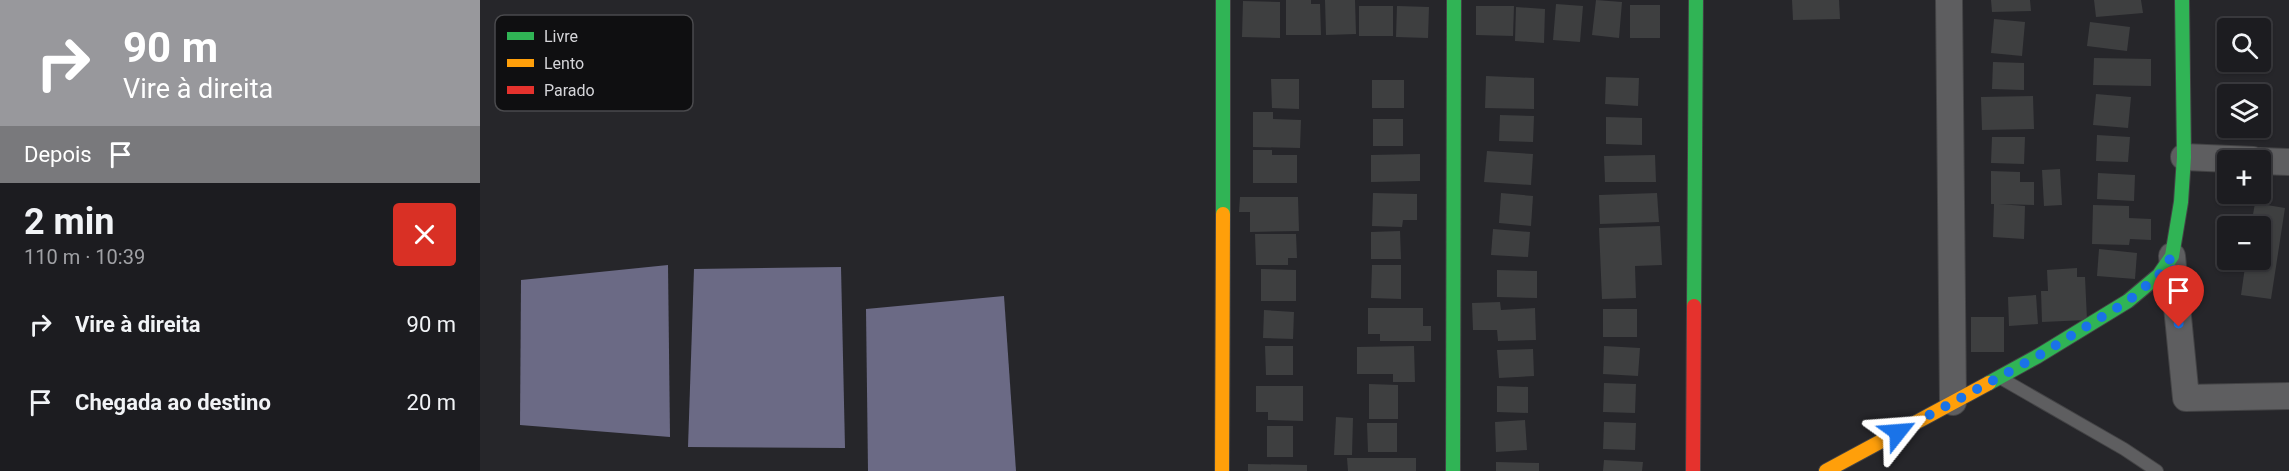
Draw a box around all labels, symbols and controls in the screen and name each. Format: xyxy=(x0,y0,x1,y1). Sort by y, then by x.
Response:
legend xyxy=(495,15,693,111)
map controls xyxy=(2217,18,2271,270)
button: search xyxy=(2217,18,2271,72)
text: 90 m xyxy=(123,23,218,72)
icon: right xyxy=(24,24,102,102)
text: Livre xyxy=(544,27,578,46)
text: Lento xyxy=(544,54,584,73)
text: Vire à direita xyxy=(123,73,273,105)
text: Parado xyxy=(544,81,595,100)
button: layers xyxy=(2217,84,2271,138)
icon: arrive xyxy=(104,138,137,171)
text: Depois xyxy=(24,142,92,167)
button: + xyxy=(2217,150,2271,204)
text: 2 min xyxy=(24,201,115,243)
button: close xyxy=(393,203,456,266)
button: − xyxy=(2217,216,2271,270)
text: 110 m · 10:39 xyxy=(24,245,145,269)
pin xyxy=(2153,265,2204,327)
icon: arrive xyxy=(2162,274,2195,307)
icon: right xyxy=(24,308,57,341)
text: Vire à direita xyxy=(75,312,201,337)
text: 90 m xyxy=(407,312,456,337)
icon: arrive xyxy=(24,386,57,419)
text: Chegada ao destino xyxy=(75,390,271,415)
text: 20 m xyxy=(407,390,456,415)
position arrow xyxy=(1866,400,1930,464)

